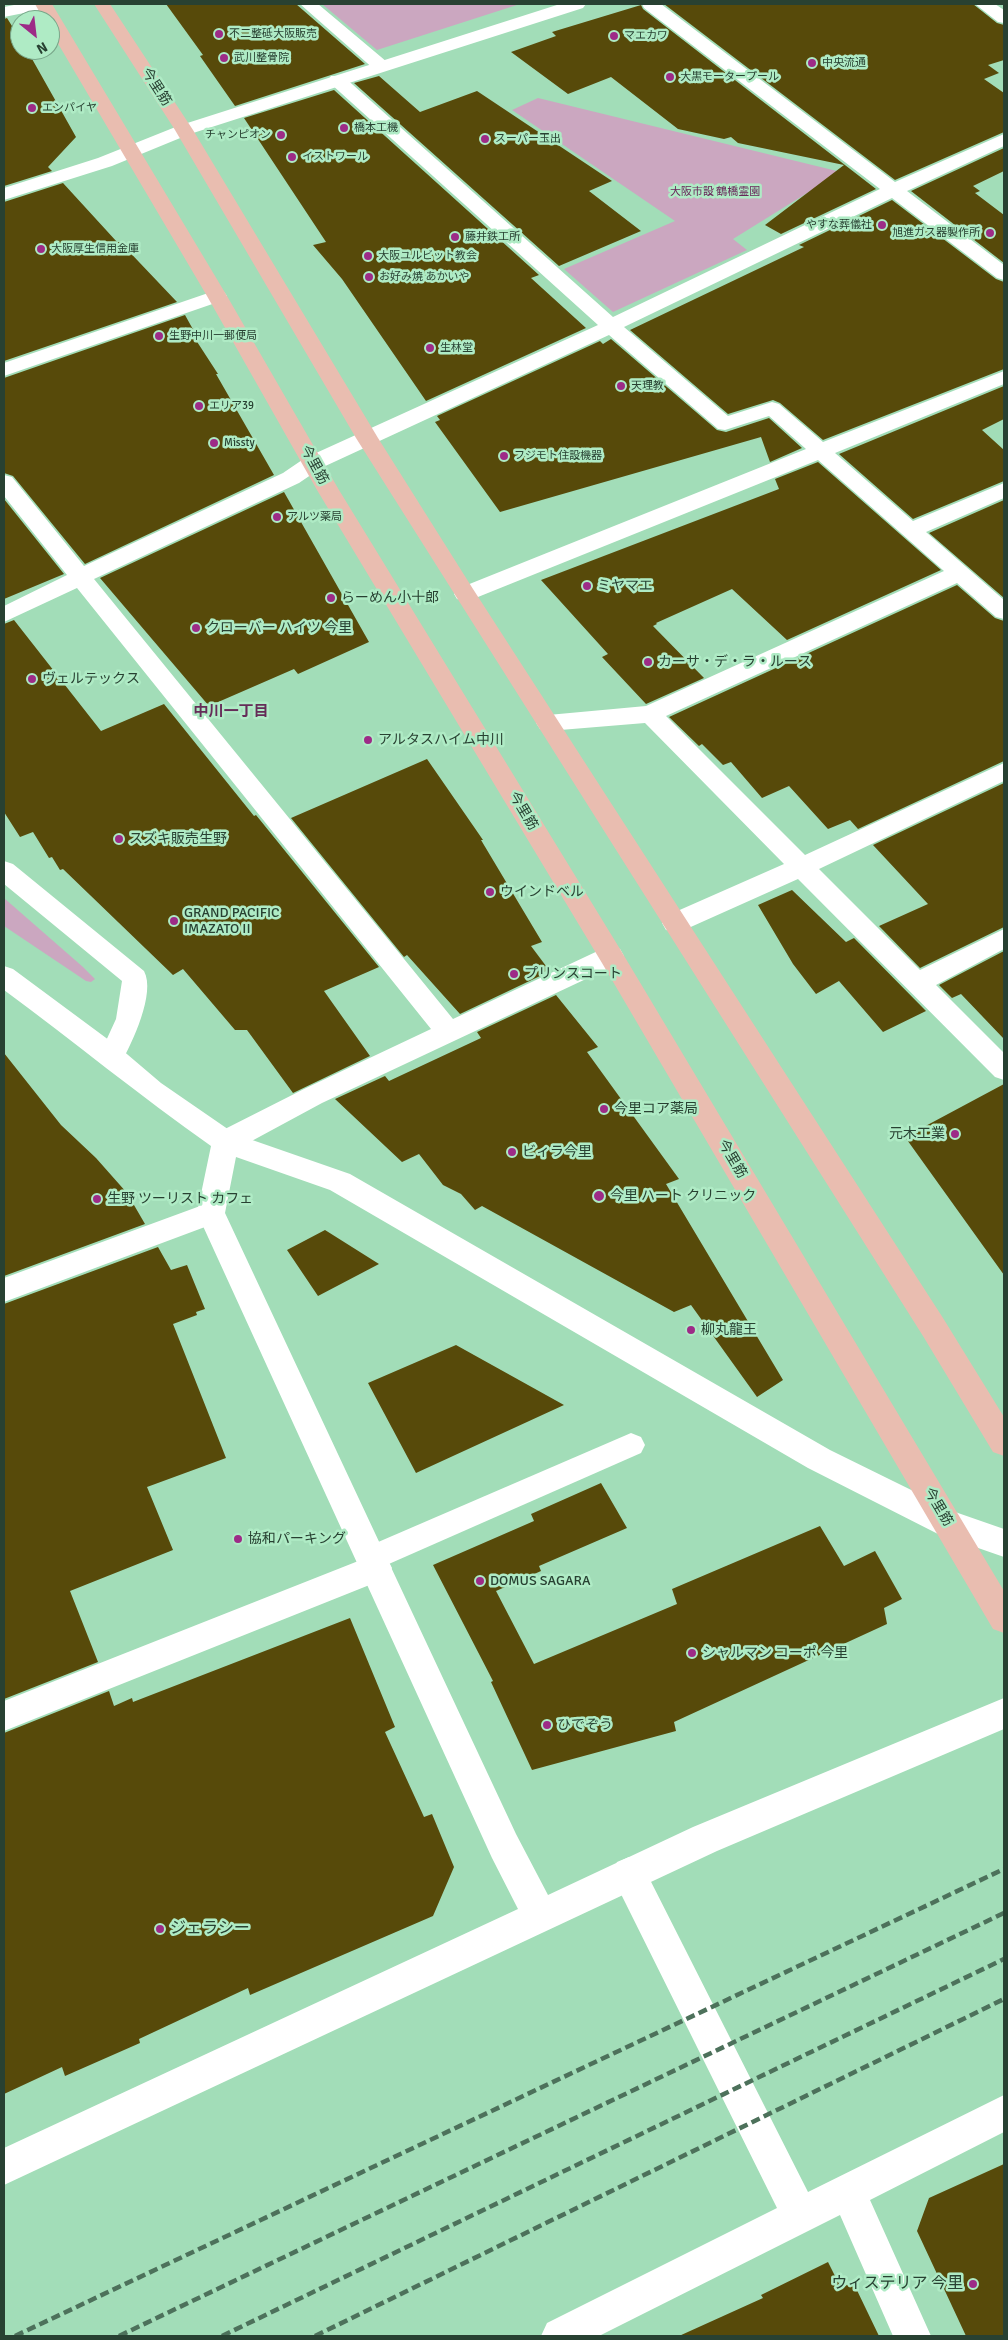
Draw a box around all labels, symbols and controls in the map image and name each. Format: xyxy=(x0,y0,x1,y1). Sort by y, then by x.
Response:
north arrow xyxy=(10,10,60,60)
place label: 不二整砥大阪販売 xyxy=(229,27,317,41)
marker: 不二整砥大阪販売 xyxy=(213,28,225,40)
place label: マエカワ xyxy=(624,29,668,43)
marker: マエカワ xyxy=(608,30,620,42)
text: N xyxy=(34,38,50,57)
place label: 武川整骨院 xyxy=(234,51,289,65)
marker: 武川整骨院 xyxy=(218,52,230,64)
place label: 中央流通 xyxy=(822,56,866,70)
marker: 中央流通 xyxy=(806,57,818,69)
street label: 今里筋 xyxy=(138,65,174,109)
place label: 大黒モータープール xyxy=(680,70,779,84)
marker: 大黒モータープール xyxy=(664,71,676,83)
place label: エンパイヤ xyxy=(42,101,97,115)
marker: エンパイヤ xyxy=(26,102,38,114)
place label: 橋本工機 xyxy=(354,121,398,135)
marker: 橋本工機 xyxy=(338,122,350,134)
place label: チャンピオン xyxy=(205,128,271,142)
marker: チャンピオン xyxy=(275,129,287,141)
place label: スーパー玉出 xyxy=(495,132,561,146)
marker: スーパー玉出 xyxy=(479,133,491,145)
place label: イストワール xyxy=(302,150,368,164)
marker: イストワール xyxy=(286,151,298,163)
park label: 大阪市設 鶴橋霊園 xyxy=(670,185,760,199)
place label: やすな葬儀社 xyxy=(806,218,872,232)
marker: やすな葬儀社 xyxy=(876,219,888,231)
place label: 旭進ガス器製作所 xyxy=(892,226,980,240)
marker: 旭進ガス器製作所 xyxy=(984,227,996,239)
place label: 藤井鉄工所 xyxy=(465,230,520,244)
marker: 藤井鉄工所 xyxy=(449,231,461,243)
place label: 大阪厚生信用金庫 xyxy=(51,242,139,256)
marker: 大阪厚生信用金庫 xyxy=(35,243,47,255)
place label: 大阪ユルビット教会 xyxy=(378,249,477,263)
marker: 大阪ユルビット教会 xyxy=(362,250,374,262)
place label: お好み焼 あかいや xyxy=(379,270,469,284)
marker: お好み焼 あかいや xyxy=(363,271,375,283)
place label: 生野中川一郵便局 xyxy=(169,329,257,343)
marker: 生野中川一郵便局 xyxy=(153,330,165,342)
place label: 生林堂 xyxy=(440,341,473,355)
marker: 生林堂 xyxy=(424,342,436,354)
place label: 天理教 xyxy=(631,379,664,393)
marker: 天理教 xyxy=(615,380,627,392)
place label: エリア39 xyxy=(209,399,254,413)
marker: エリア39 xyxy=(193,400,205,412)
place label: Missty xyxy=(224,436,255,450)
marker: Missty xyxy=(208,437,220,449)
street label: 今里筋 xyxy=(296,443,332,487)
place label: フジモト住設機器 xyxy=(514,449,602,463)
marker: フジモト住設機器 xyxy=(498,450,510,462)
place label: アルツ薬局 xyxy=(287,510,342,524)
marker: アルツ薬局 xyxy=(271,511,283,523)
place label: ミヤマエ xyxy=(597,578,653,594)
marker: ミヤマエ xyxy=(581,580,593,592)
place label: らーめん小十郎 xyxy=(341,590,439,606)
marker: らーめん小十郎 xyxy=(325,592,337,604)
place label: クローバー ハイツ 今里 xyxy=(206,620,352,636)
marker: クローバー ハイツ 今里 xyxy=(190,622,202,634)
place label: カーサ・デ・ラ・ルース xyxy=(658,654,812,670)
marker: カーサ・デ・ラ・ルース xyxy=(642,656,654,668)
place label: ヴェルテックス xyxy=(42,671,140,687)
marker: ヴェルテックス xyxy=(26,673,38,685)
district label: 中川一丁目 xyxy=(194,703,268,721)
place label: アルタスハイム中川 xyxy=(378,732,504,748)
marker: アルタスハイム中川 xyxy=(362,734,374,746)
street label: 今里筋 xyxy=(505,789,541,833)
place label: スズキ販売生野 xyxy=(129,831,227,847)
marker: スズキ販売生野 xyxy=(113,833,125,845)
place label: ウインドベル xyxy=(500,884,584,900)
marker: ウインドベル xyxy=(484,886,496,898)
place label: GRAND PACIFIC IMAZATO II xyxy=(184,905,280,938)
marker: GRAND PACIFIC IMAZATO II xyxy=(168,915,180,927)
place label: プリンスコート xyxy=(524,966,622,982)
marker: プリンスコート xyxy=(508,968,520,980)
place label: 今里コア薬局 xyxy=(614,1101,698,1117)
marker: 今里コア薬局 xyxy=(598,1103,610,1115)
place label: 元木工業 xyxy=(889,1126,945,1142)
marker: 元木工業 xyxy=(949,1128,961,1140)
street label: 今里筋 xyxy=(714,1137,750,1181)
place label: ビィラ今里 xyxy=(522,1144,592,1160)
marker: ビィラ今里 xyxy=(506,1146,518,1158)
place label: 今里 ハート クリニック xyxy=(610,1188,756,1204)
marker: 今里 ハート クリニック xyxy=(592,1189,606,1203)
place label: 生野 ツーリスト カフェ xyxy=(107,1191,253,1207)
marker: 生野 ツーリスト カフェ xyxy=(91,1193,103,1205)
place label: 柳丸龍王 xyxy=(701,1322,757,1338)
marker: 柳丸龍王 xyxy=(685,1324,697,1336)
street label: 今里筋 xyxy=(920,1485,956,1529)
place label: 協和パーキング xyxy=(248,1531,346,1547)
marker: 協和パーキング xyxy=(232,1533,244,1545)
place label: DOMUS SAGARA xyxy=(490,1573,590,1589)
marker: DOMUS SAGARA xyxy=(474,1575,486,1587)
place label: シャルマン コーポ 今里 xyxy=(702,1645,848,1661)
marker: シャルマン コーポ 今里 xyxy=(686,1647,698,1659)
place label: ひでぞう xyxy=(557,1717,613,1733)
marker: ひでぞう xyxy=(541,1719,553,1731)
place label: ジェラシー xyxy=(170,1919,250,1939)
marker: ジェラシー xyxy=(154,1923,166,1935)
place label: ウィステリア 今里 xyxy=(831,2274,963,2294)
marker: ウィステリア 今里 xyxy=(967,2278,979,2290)

